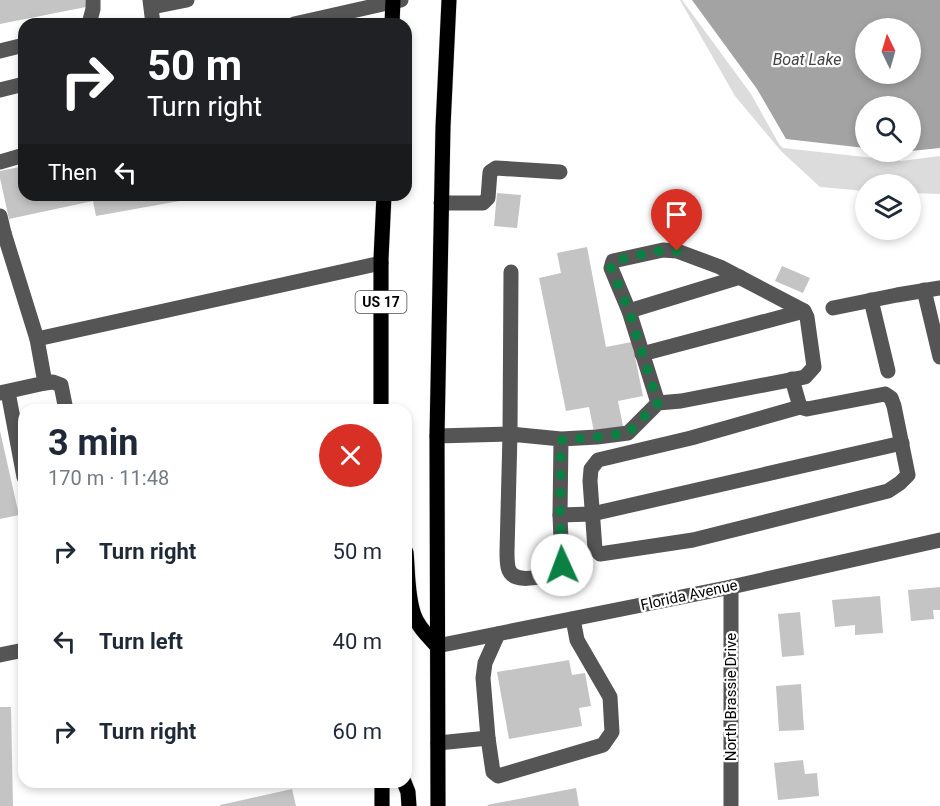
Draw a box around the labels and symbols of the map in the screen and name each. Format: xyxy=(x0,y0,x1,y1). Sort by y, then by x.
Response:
north arrow xyxy=(855,18,921,84)
water label: Boat Lake xyxy=(773,50,841,69)
pin xyxy=(651,189,702,251)
road number: US 17 xyxy=(356,291,406,313)
position arrow xyxy=(530,533,594,597)
street label: Florida Avenue xyxy=(639,576,739,614)
street label: North Brassie Drive xyxy=(722,633,740,761)

